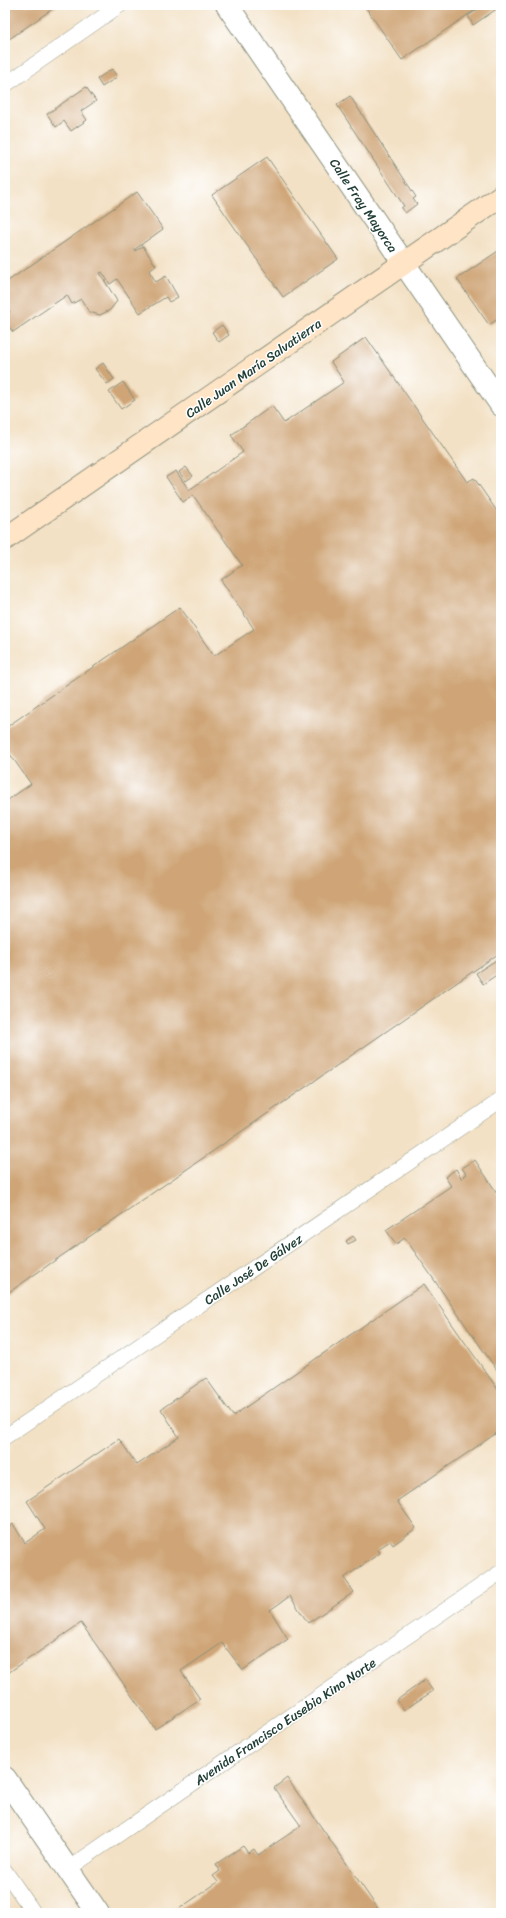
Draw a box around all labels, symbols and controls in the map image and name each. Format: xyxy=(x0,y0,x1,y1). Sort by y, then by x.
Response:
street label: Calle Fray Mayorca xyxy=(323,153,404,258)
street label: Calle Juan María Salvatierra xyxy=(180,312,327,424)
street label: Calle José De Gálvez xyxy=(199,1227,308,1311)
street label: Avenida Francisco Eusebio Kino Norte xyxy=(189,1651,381,1792)

